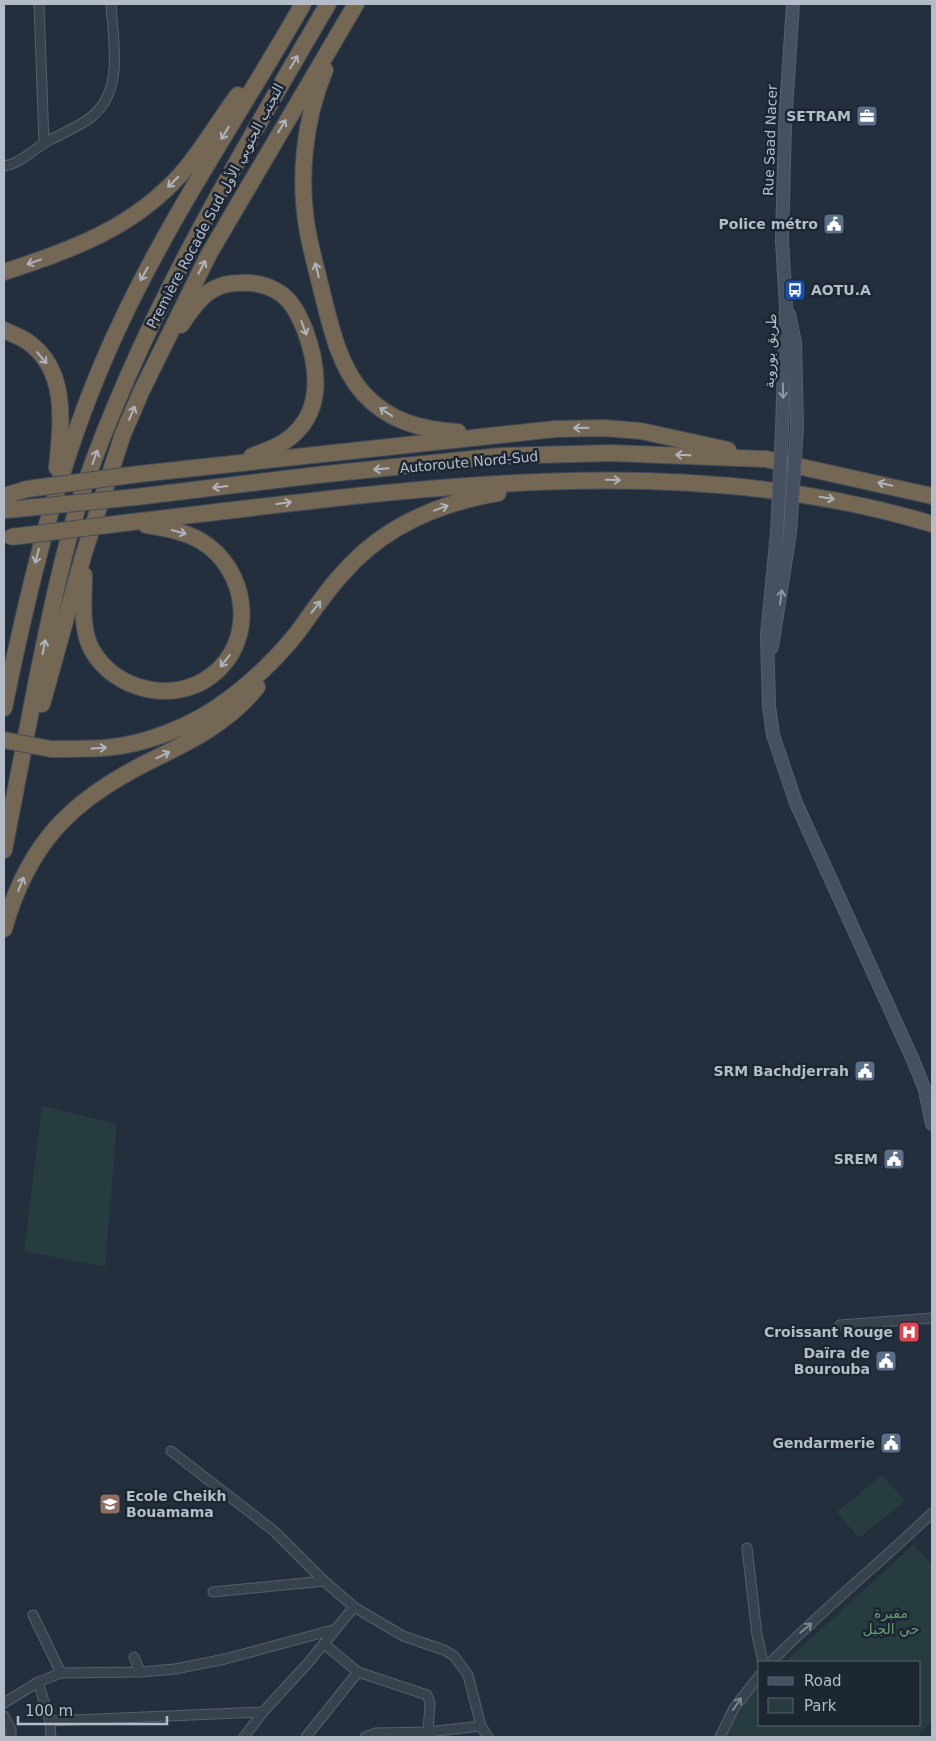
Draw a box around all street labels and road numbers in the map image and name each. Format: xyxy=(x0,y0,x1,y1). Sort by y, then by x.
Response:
street label: Première Rocade Sud التجنب الجنوبي الأول xyxy=(142,80,288,332)
street label: Rue Saad Nacer xyxy=(760,84,780,196)
street label: طريق بوروبة xyxy=(761,313,780,389)
street label: Autoroute Nord-Sud xyxy=(399,448,539,476)

